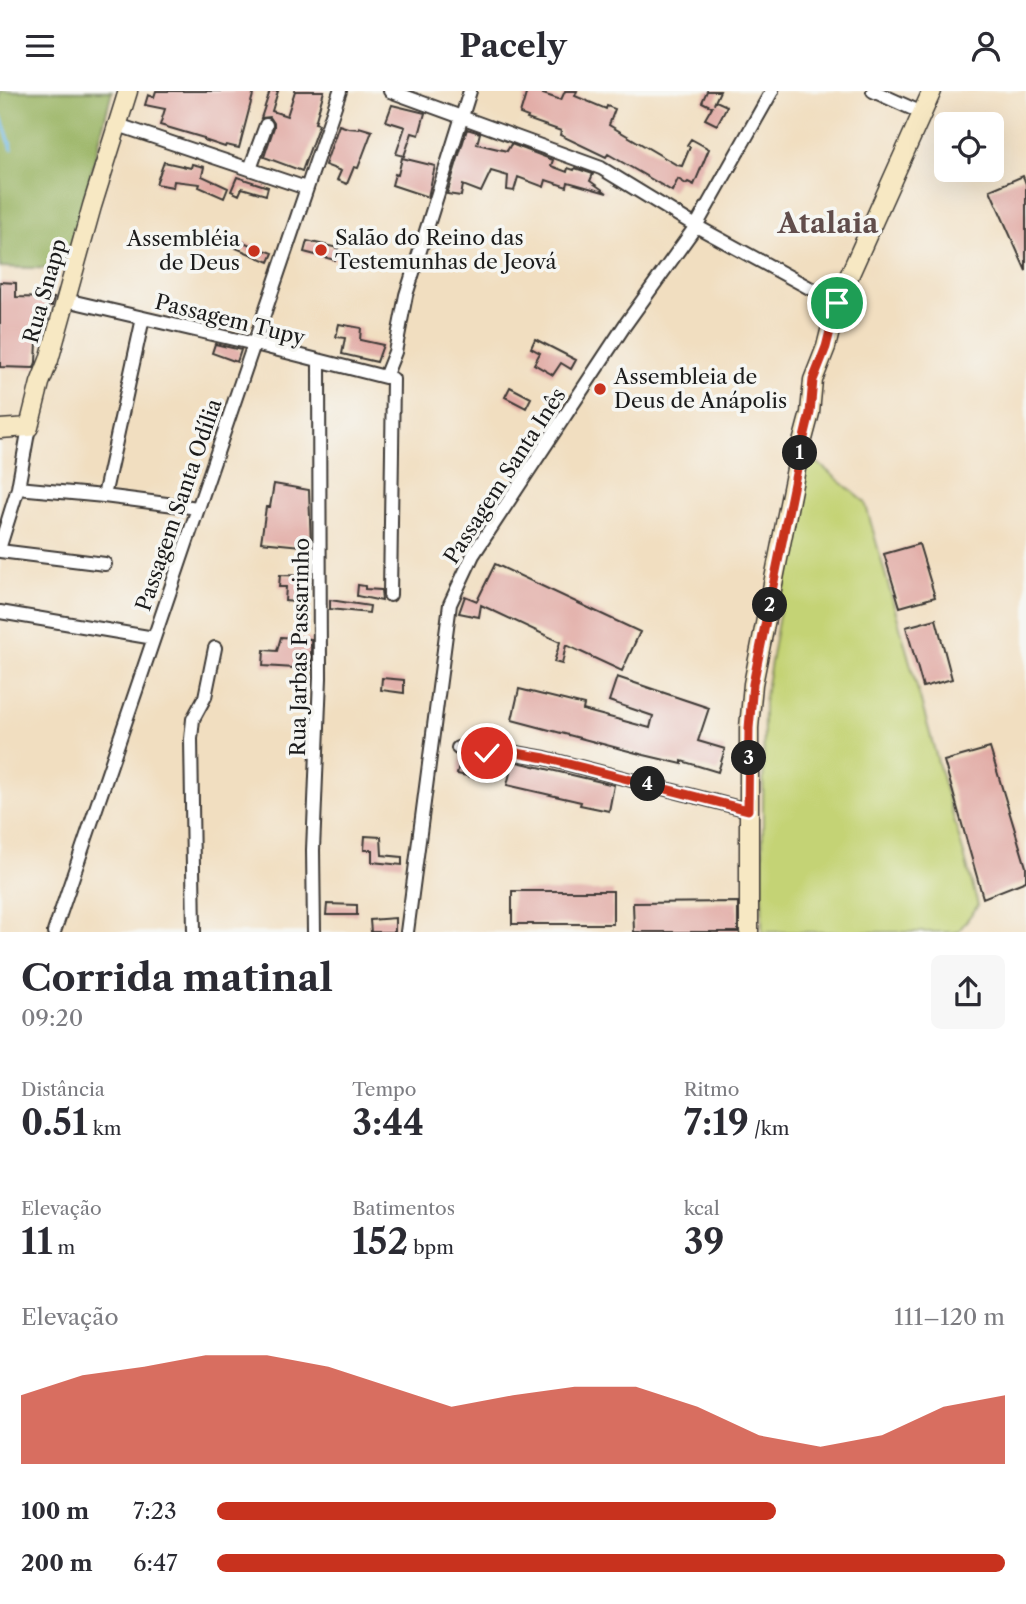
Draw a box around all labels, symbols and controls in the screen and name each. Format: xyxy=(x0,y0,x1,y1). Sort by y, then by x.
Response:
text: Pacely xyxy=(459,26,567,65)
icon: menu xyxy=(21,27,59,65)
icon: person xyxy=(967,27,1005,65)
map controls xyxy=(934,112,1004,182)
button: locate xyxy=(934,112,1004,182)
district label: Atalaia xyxy=(776,206,879,240)
place label: Salão do Reino das Testemunhas de Jeová xyxy=(335,225,557,274)
place label: Assembléia de Deus xyxy=(126,226,241,275)
street label: Rua Snapp xyxy=(18,236,71,346)
marker: Salão do Reino das Testemunhas de Jeová xyxy=(313,242,329,258)
marker: Assembléia de Deus xyxy=(246,243,262,259)
pin xyxy=(807,273,867,333)
icon: arrive xyxy=(818,284,856,322)
street label: Passagem Tupy xyxy=(153,289,308,350)
place label: Assembleia de Deus de Anápolis xyxy=(613,364,787,413)
marker: Assembleia de Deus de Anápolis xyxy=(592,381,608,397)
street label: Passagem Santa Inês xyxy=(438,383,571,568)
street label: Passagem Santa Odília xyxy=(130,395,227,614)
pin: 1 xyxy=(782,435,818,471)
text: 1 xyxy=(795,441,804,464)
street label: Rua Jarbas Passarinho xyxy=(285,537,314,757)
pin: 2 xyxy=(752,587,788,623)
text: 2 xyxy=(764,593,775,616)
pin xyxy=(457,723,517,783)
icon: check xyxy=(468,734,506,772)
pin: 3 xyxy=(732,741,766,775)
text: 3 xyxy=(743,746,754,769)
pin: 4 xyxy=(630,767,666,801)
text: 4 xyxy=(642,772,653,795)
text: Corrida matinal xyxy=(21,954,333,1001)
button: share xyxy=(931,955,1005,1029)
text: 09:20 xyxy=(21,1004,83,1032)
text: Distância xyxy=(21,1078,105,1101)
text: Tempo xyxy=(352,1078,416,1101)
text: Ritmo xyxy=(684,1078,739,1101)
text: 0.51 xyxy=(21,1101,88,1144)
text: 3:44 xyxy=(352,1101,424,1144)
text: 7:19 xyxy=(684,1101,749,1144)
text: km xyxy=(88,1117,121,1140)
text: /km xyxy=(749,1117,790,1140)
text: Elevação xyxy=(21,1197,102,1220)
text: Batimentos xyxy=(352,1197,455,1220)
text: kcal xyxy=(684,1197,720,1220)
text: 11 xyxy=(21,1220,53,1263)
text: 152 xyxy=(352,1220,408,1263)
text: 39 xyxy=(684,1220,724,1263)
text: m xyxy=(53,1236,75,1259)
text: bpm xyxy=(408,1236,454,1259)
text: Elevação xyxy=(21,1303,119,1331)
text: 111–120 m xyxy=(894,1303,1005,1331)
text: 100 m xyxy=(21,1497,89,1525)
text: 7:23 xyxy=(133,1497,177,1525)
text: 200 m xyxy=(21,1549,93,1577)
text: 6:47 xyxy=(133,1549,178,1577)

